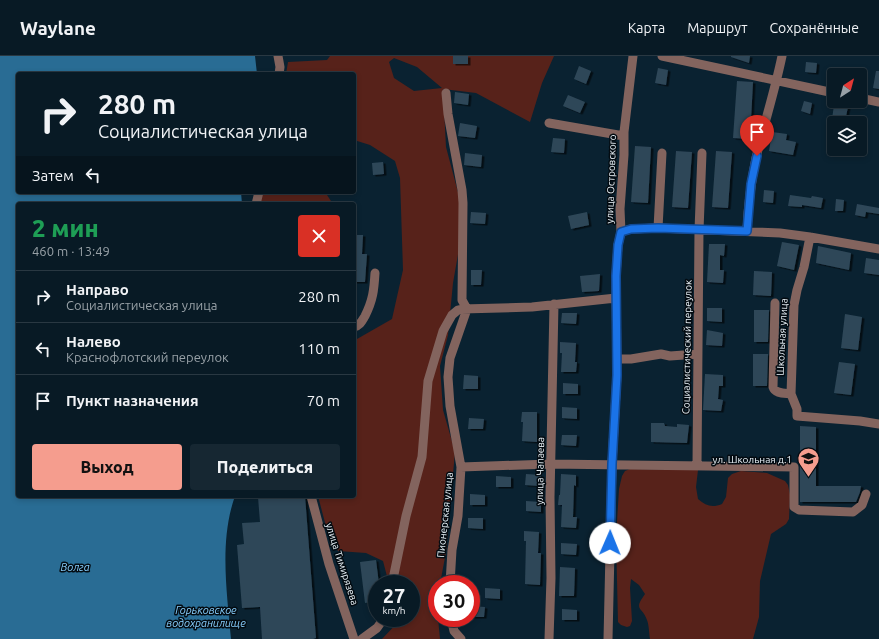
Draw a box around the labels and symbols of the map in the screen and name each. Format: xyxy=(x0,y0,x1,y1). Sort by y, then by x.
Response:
north arrow xyxy=(827,68,867,108)
pin xyxy=(740,115,774,156)
street label: улица Островского xyxy=(604,134,618,224)
street label: Социалистический переулок xyxy=(680,280,694,414)
street label: Школьная улица xyxy=(774,298,790,376)
street label: улица Чапаева xyxy=(534,437,546,505)
school or university icon: ул. Школьная д.1 xyxy=(795,446,821,479)
place label: ул. Школьная д.1 xyxy=(713,454,792,465)
street label: Пионерская улица xyxy=(435,472,455,558)
street label: улица Тимирязева xyxy=(323,521,361,607)
position arrow xyxy=(589,522,631,564)
water label: Волга xyxy=(60,561,90,573)
speed limit sign: 30 xyxy=(428,575,480,627)
water label: Горьковское водохранилище xyxy=(166,604,246,629)

